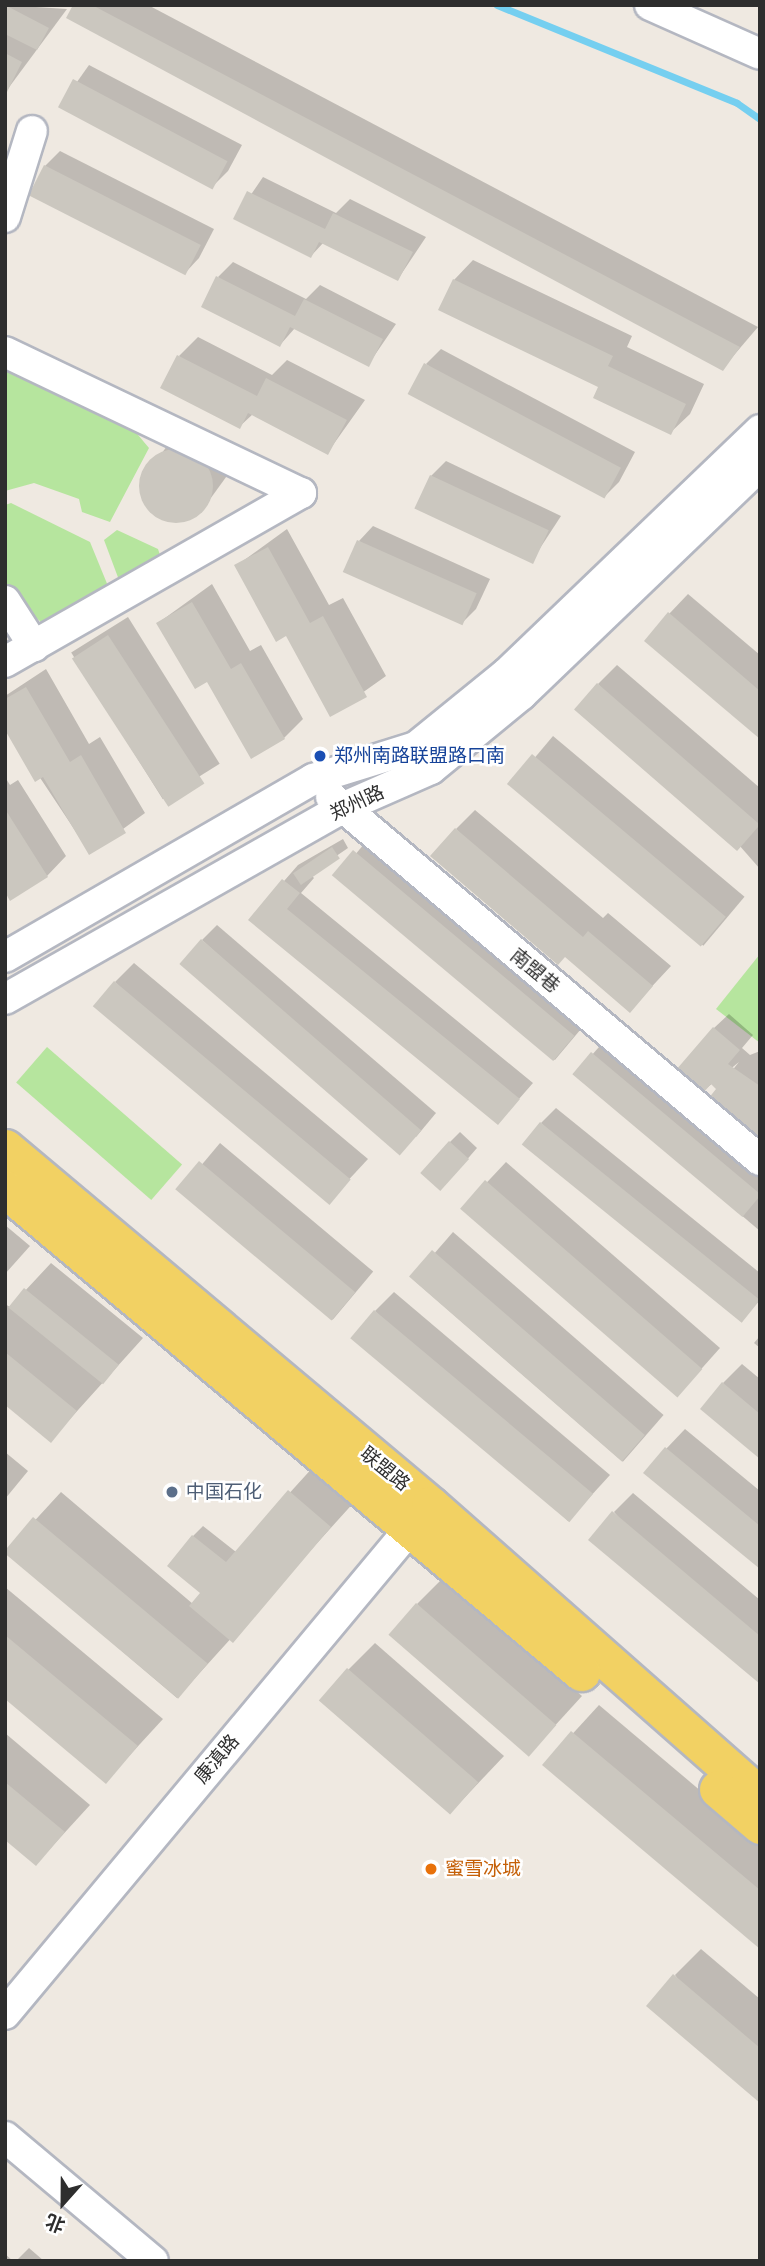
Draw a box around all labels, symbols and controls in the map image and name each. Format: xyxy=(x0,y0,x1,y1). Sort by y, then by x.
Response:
place label: 郑州南路联盟路口南 xyxy=(334,745,505,767)
marker: 郑州南路联盟路口南 xyxy=(312,748,328,764)
street label: 郑州路 xyxy=(326,781,388,825)
street label: 南盟巷 xyxy=(506,944,564,998)
street label: 联盟路 xyxy=(356,1442,414,1496)
place label: 中国石化 xyxy=(186,1481,262,1503)
marker: 中国石化 xyxy=(164,1484,180,1500)
street label: 康滇路 xyxy=(190,1730,244,1788)
place label: 蜜雪冰城 xyxy=(445,1858,521,1880)
marker: 蜜雪冰城 xyxy=(423,1861,439,1877)
north arrow xyxy=(28,2168,98,2238)
text: 北 xyxy=(42,2209,68,2237)

